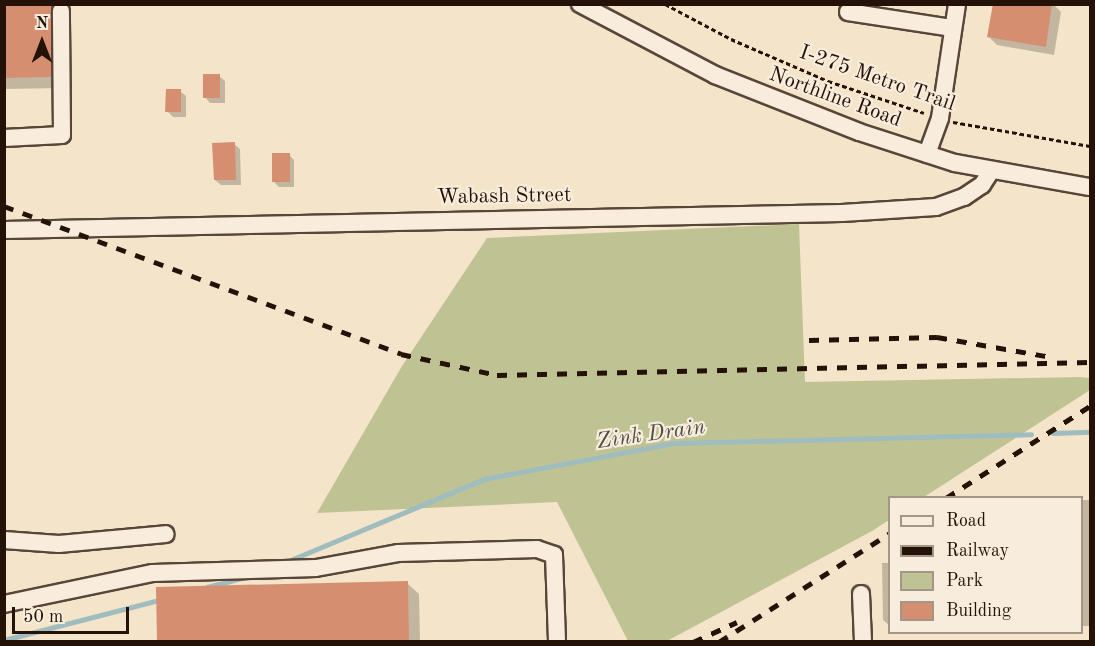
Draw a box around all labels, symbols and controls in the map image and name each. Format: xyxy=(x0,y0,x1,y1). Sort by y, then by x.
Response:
north arrow xyxy=(12,12,72,72)
text: N xyxy=(36,16,48,32)
street label: I-275 Metro Trail xyxy=(796,41,958,117)
street label: Northline Road xyxy=(765,62,905,134)
street label: Wabash Street xyxy=(437,183,571,211)
water label: Zink Drain xyxy=(595,414,707,456)
legend xyxy=(888,496,1083,634)
text: Road xyxy=(946,512,986,530)
text: Railway xyxy=(946,542,1009,560)
text: Park xyxy=(946,572,983,590)
scale bar xyxy=(15,595,132,633)
text: Building xyxy=(946,602,1011,620)
text: 50 m xyxy=(23,608,63,626)

